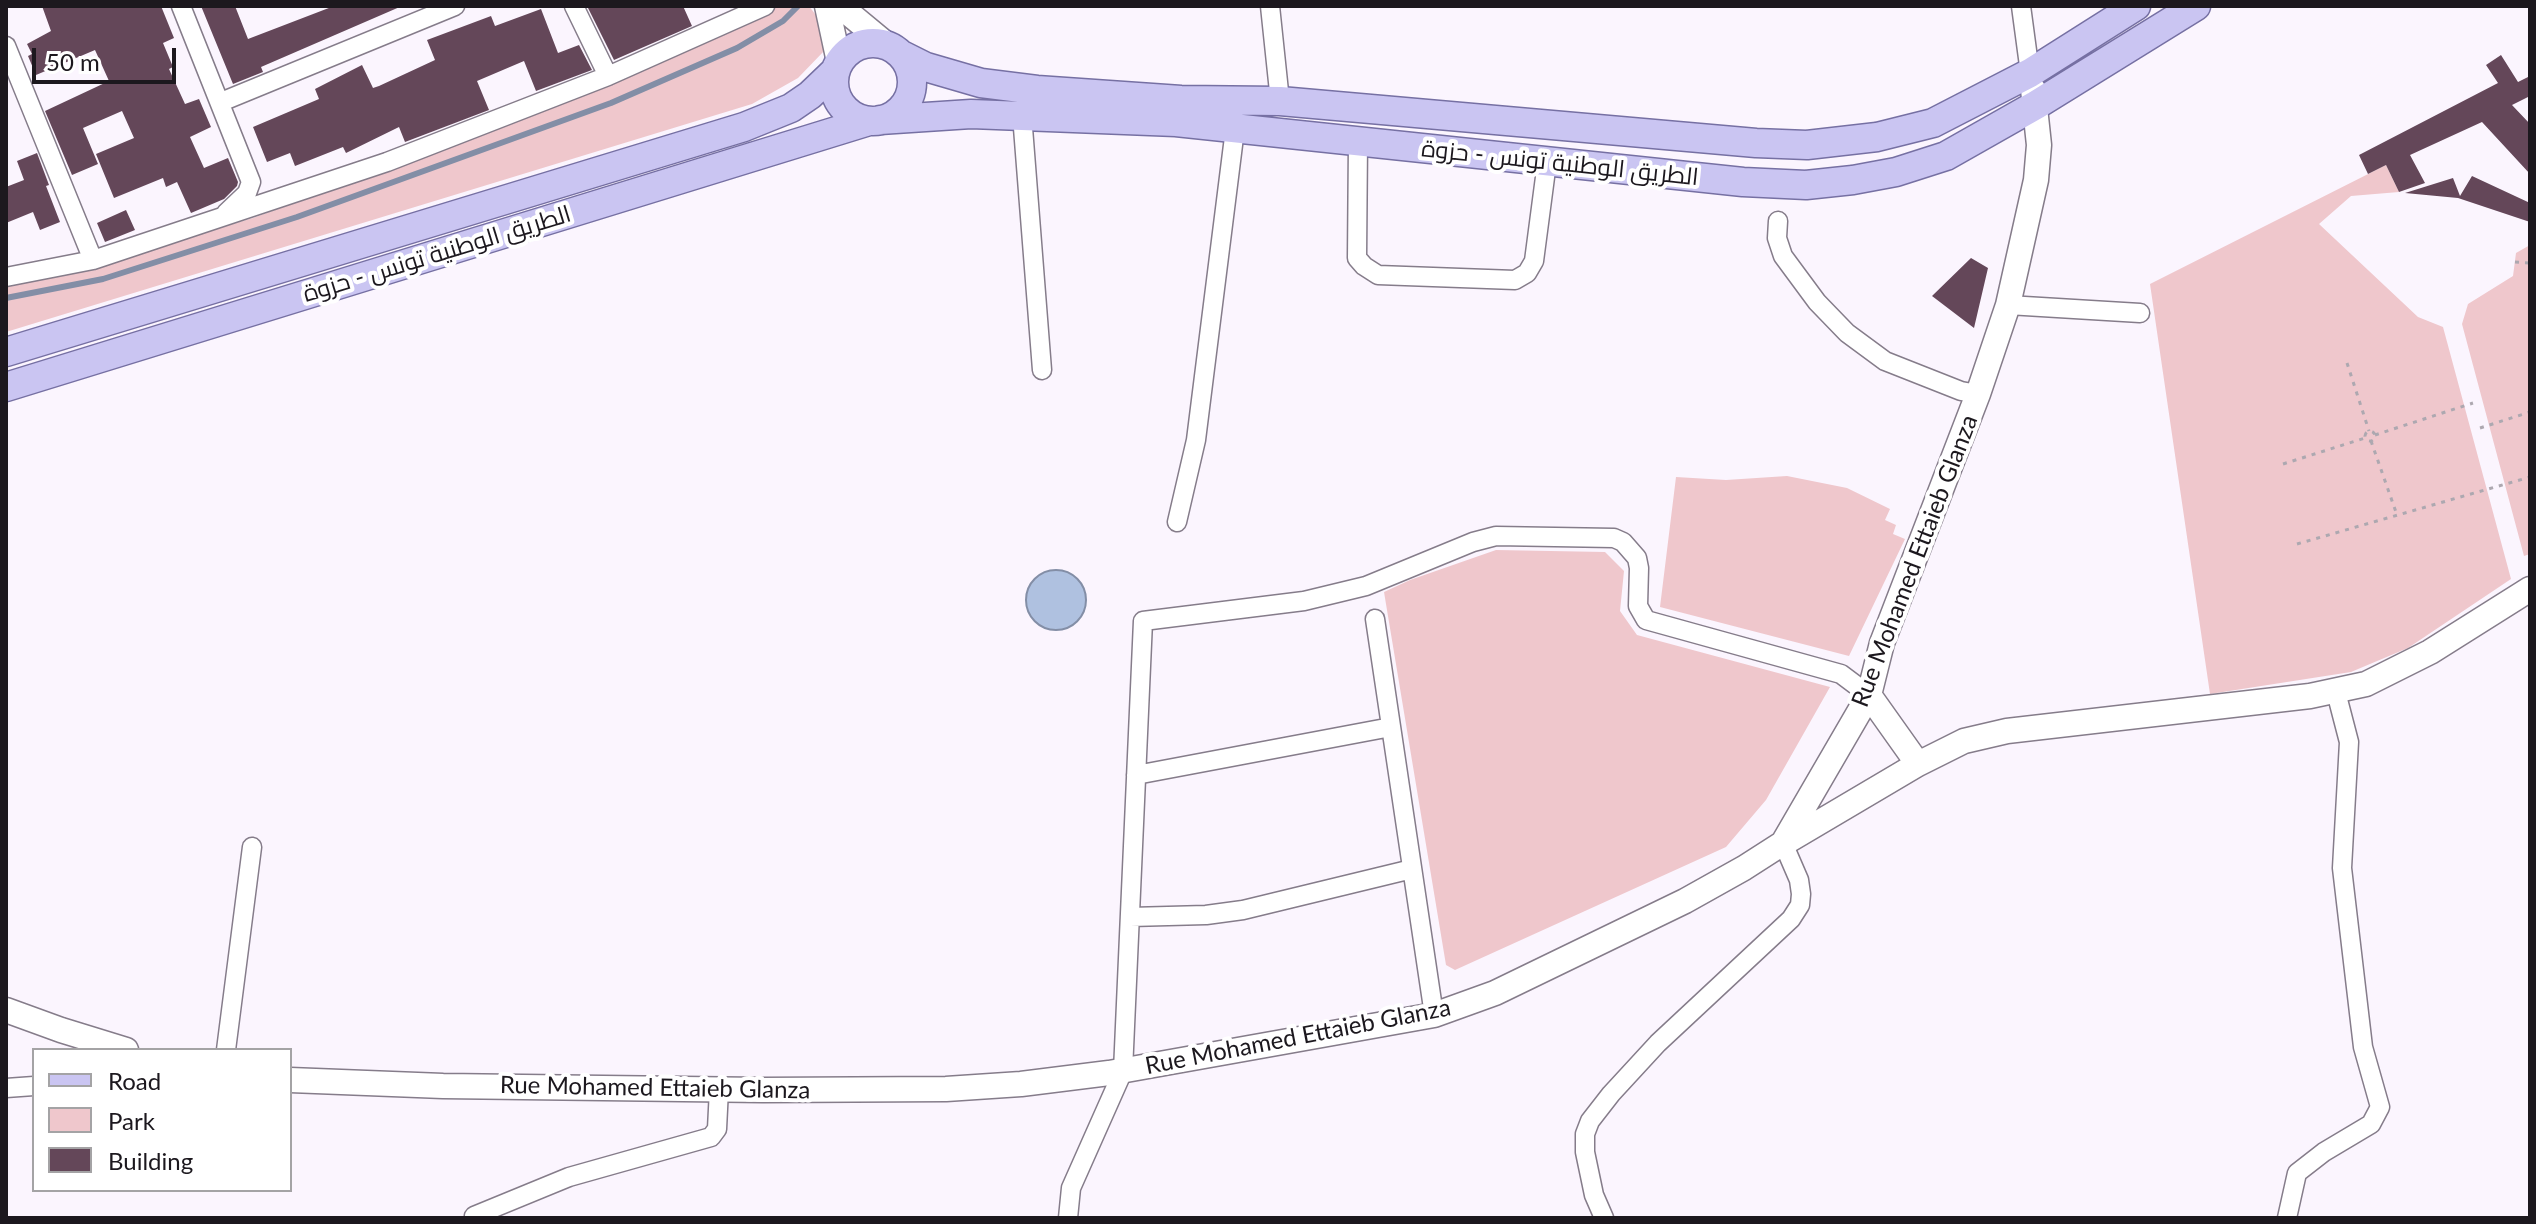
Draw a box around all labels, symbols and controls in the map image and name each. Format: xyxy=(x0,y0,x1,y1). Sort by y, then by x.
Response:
scale bar xyxy=(36,32,180,82)
text: 50 m xyxy=(46,47,100,76)
street label: الطريق الوطنية تونس - حزوة xyxy=(1420,134,1700,192)
street label: الطريق الوطنية تونس - حزوة xyxy=(300,200,574,308)
street label: Rue Mohamed Ettaieb Glanza xyxy=(1846,411,1984,711)
street label: Rue Mohamed Ettaieb Glanza xyxy=(1143,993,1453,1081)
legend xyxy=(32,1048,292,1192)
text: Road xyxy=(108,1066,161,1095)
street label: Rue Mohamed Ettaieb Glanza xyxy=(500,1071,810,1105)
text: Park xyxy=(108,1106,155,1135)
text: Building xyxy=(108,1146,193,1175)

